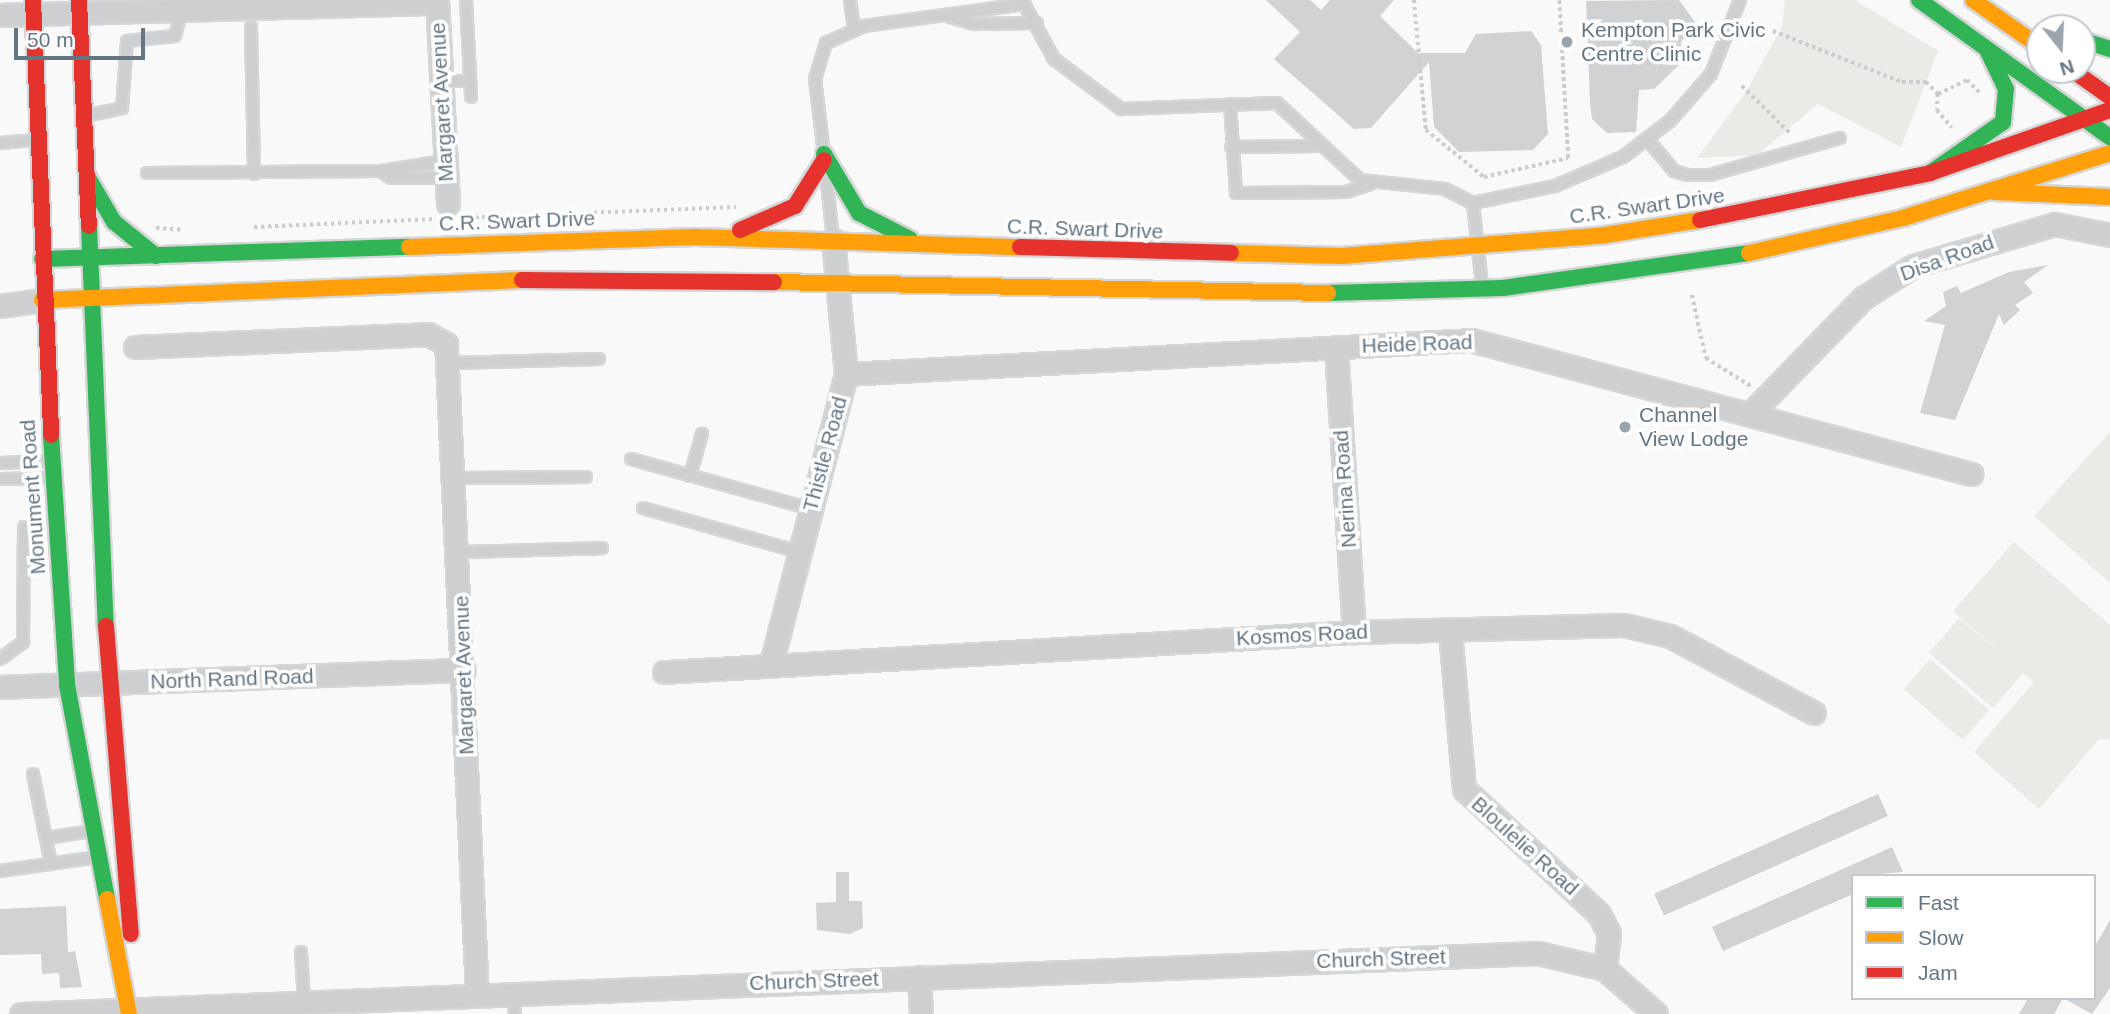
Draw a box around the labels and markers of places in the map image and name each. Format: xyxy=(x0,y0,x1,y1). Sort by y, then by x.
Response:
place label: Kempton Park Civic Centre Clinic xyxy=(1581,17,1765,67)
marker: Kempton Park Civic Centre Clinic xyxy=(1559,34,1575,50)
place label: Channel View Lodge xyxy=(1639,402,1748,452)
marker: Channel View Lodge xyxy=(1617,419,1633,435)

